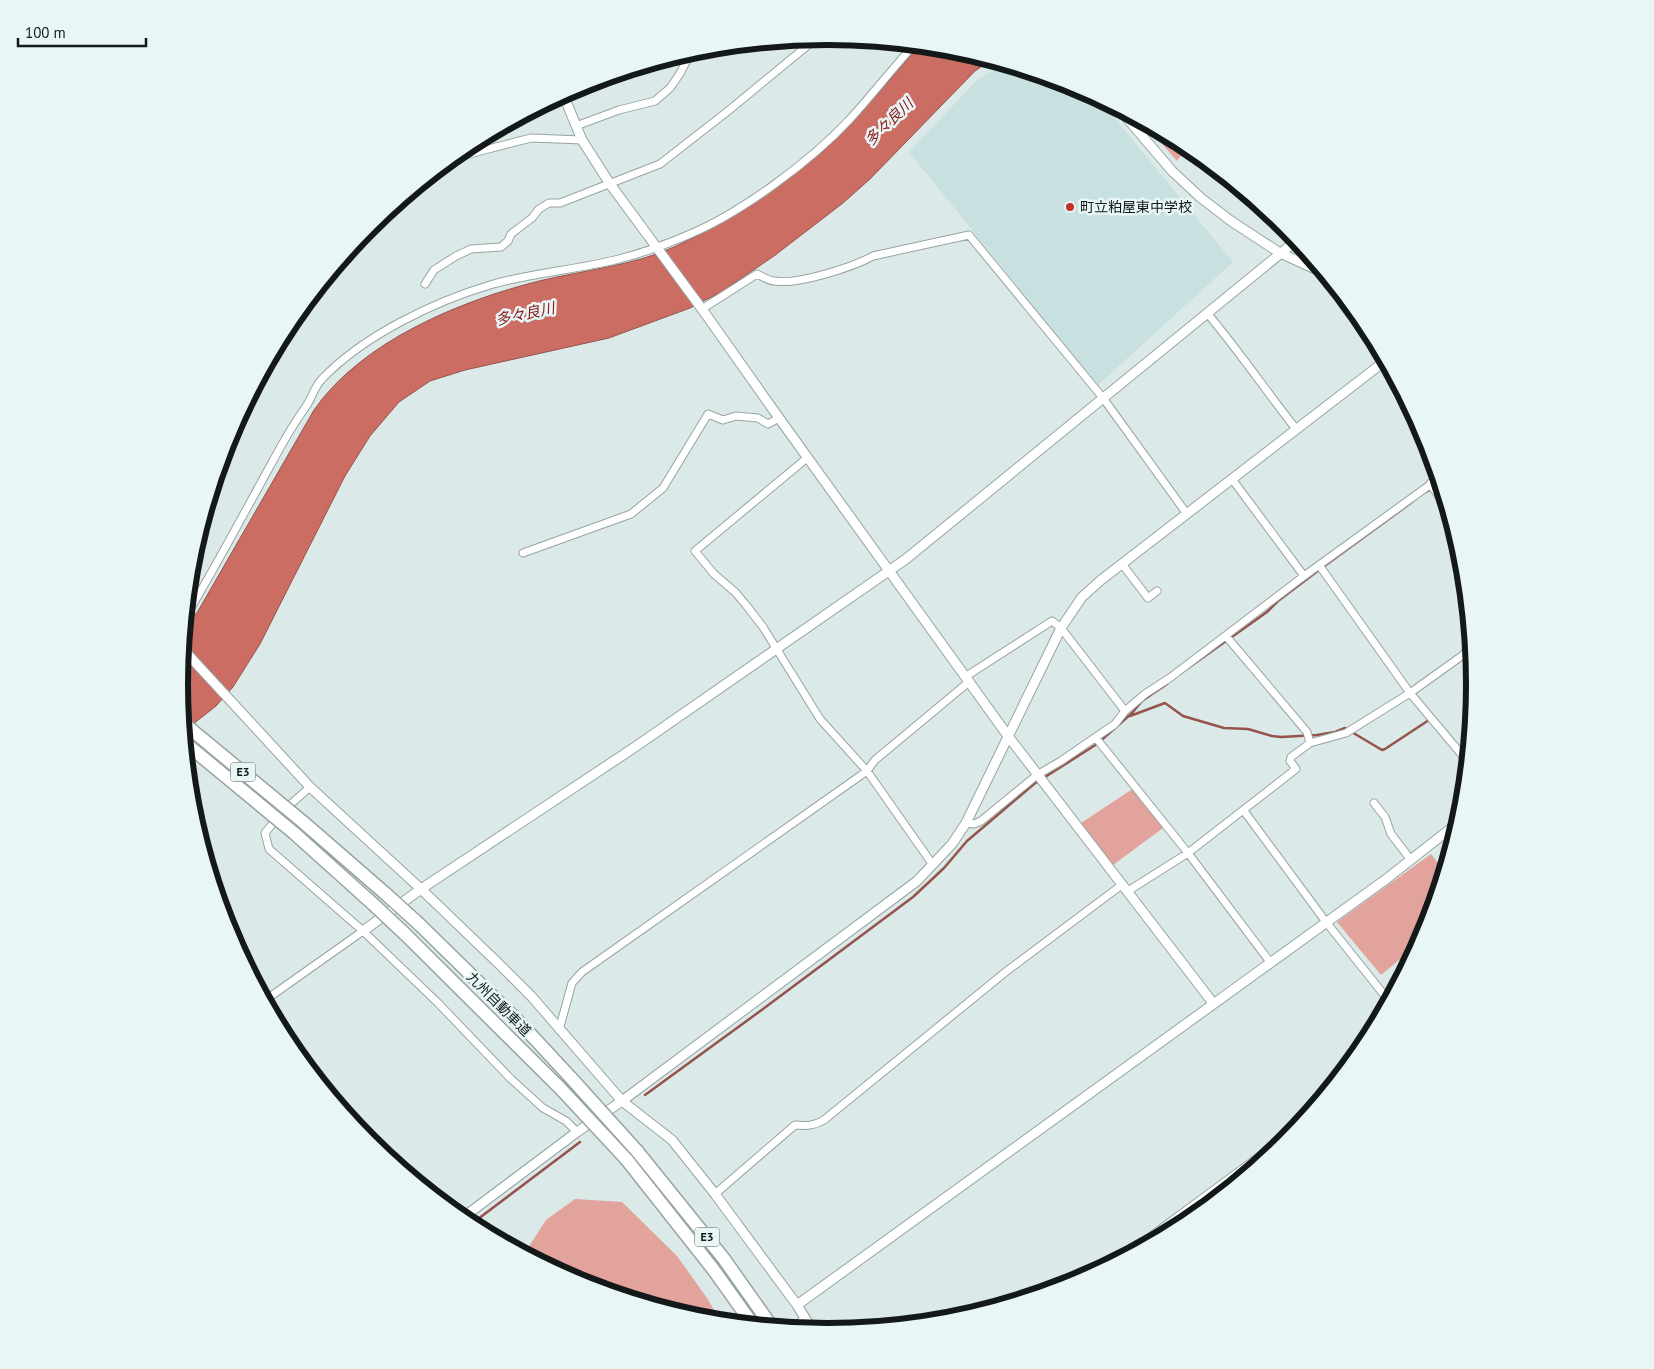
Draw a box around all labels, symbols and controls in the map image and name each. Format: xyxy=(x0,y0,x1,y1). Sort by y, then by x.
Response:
scale bar xyxy=(18,15,145,47)
text: 100 m xyxy=(25,23,66,42)
water label: 多々良川 xyxy=(860,93,918,149)
place label: 町立粕屋東中学校 xyxy=(1080,198,1192,216)
marker: 町立粕屋東中学校 xyxy=(1064,201,1076,213)
water label: 多々良川 xyxy=(494,298,558,329)
road number: E3 xyxy=(230,762,256,782)
street label: 九州自動車道 xyxy=(463,968,535,1040)
road number: E3 xyxy=(694,1228,720,1246)

